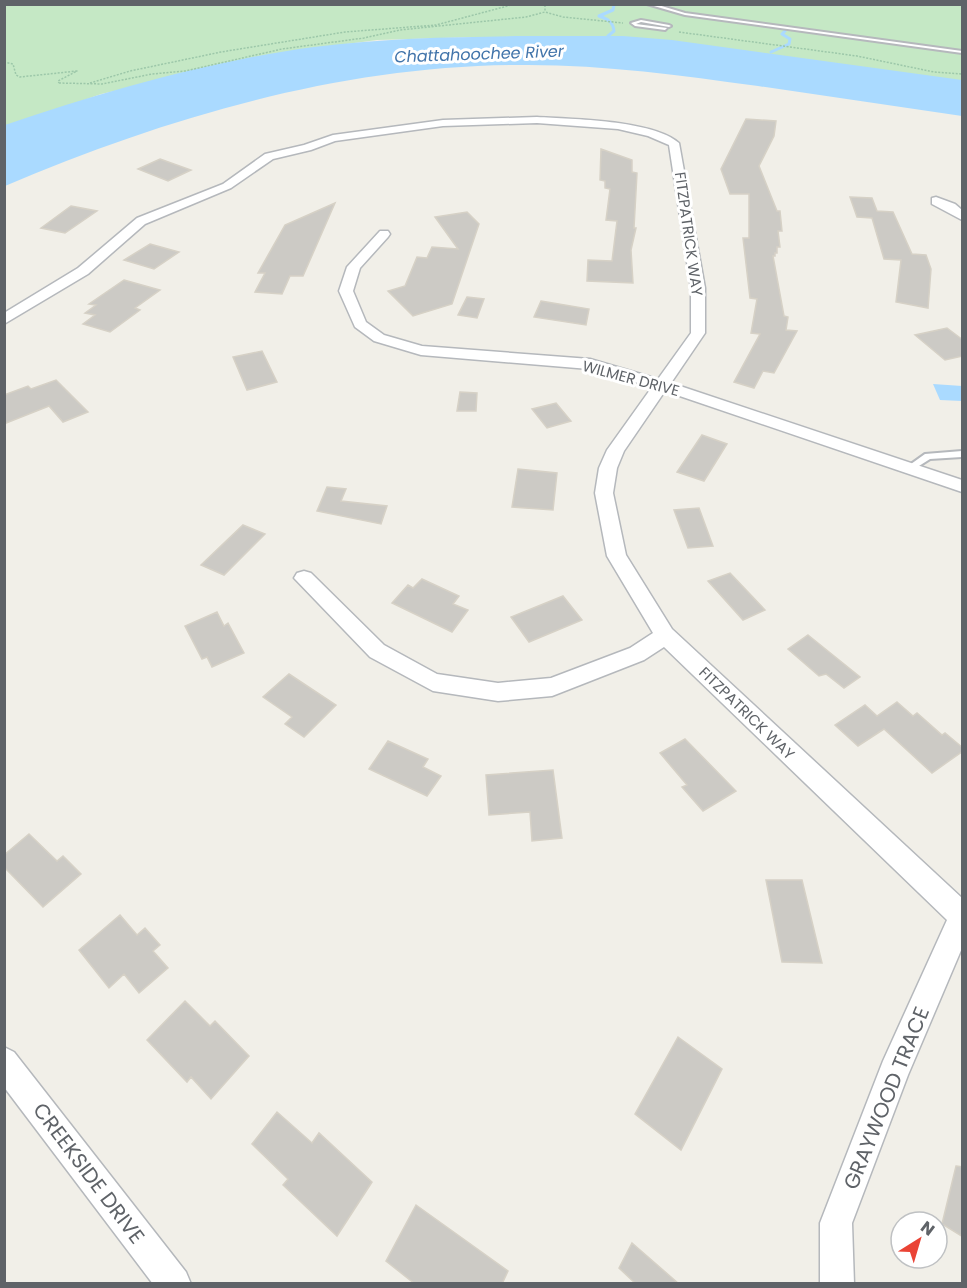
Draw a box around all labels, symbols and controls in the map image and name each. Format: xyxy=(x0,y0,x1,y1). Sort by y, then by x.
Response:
water label: Chattahoochee River xyxy=(394,40,565,68)
street label: FITZPATRICK WAY xyxy=(670,171,708,298)
street label: WILMER DRIVE xyxy=(580,355,682,401)
street label: FITZPATRICK WAY xyxy=(695,662,800,764)
street label: GRAYWOOD TRACE xyxy=(836,1002,936,1194)
street label: CREEKSIDE DRIVE xyxy=(26,1097,152,1249)
north arrow xyxy=(889,1210,949,1270)
text: N xyxy=(916,1216,939,1241)

